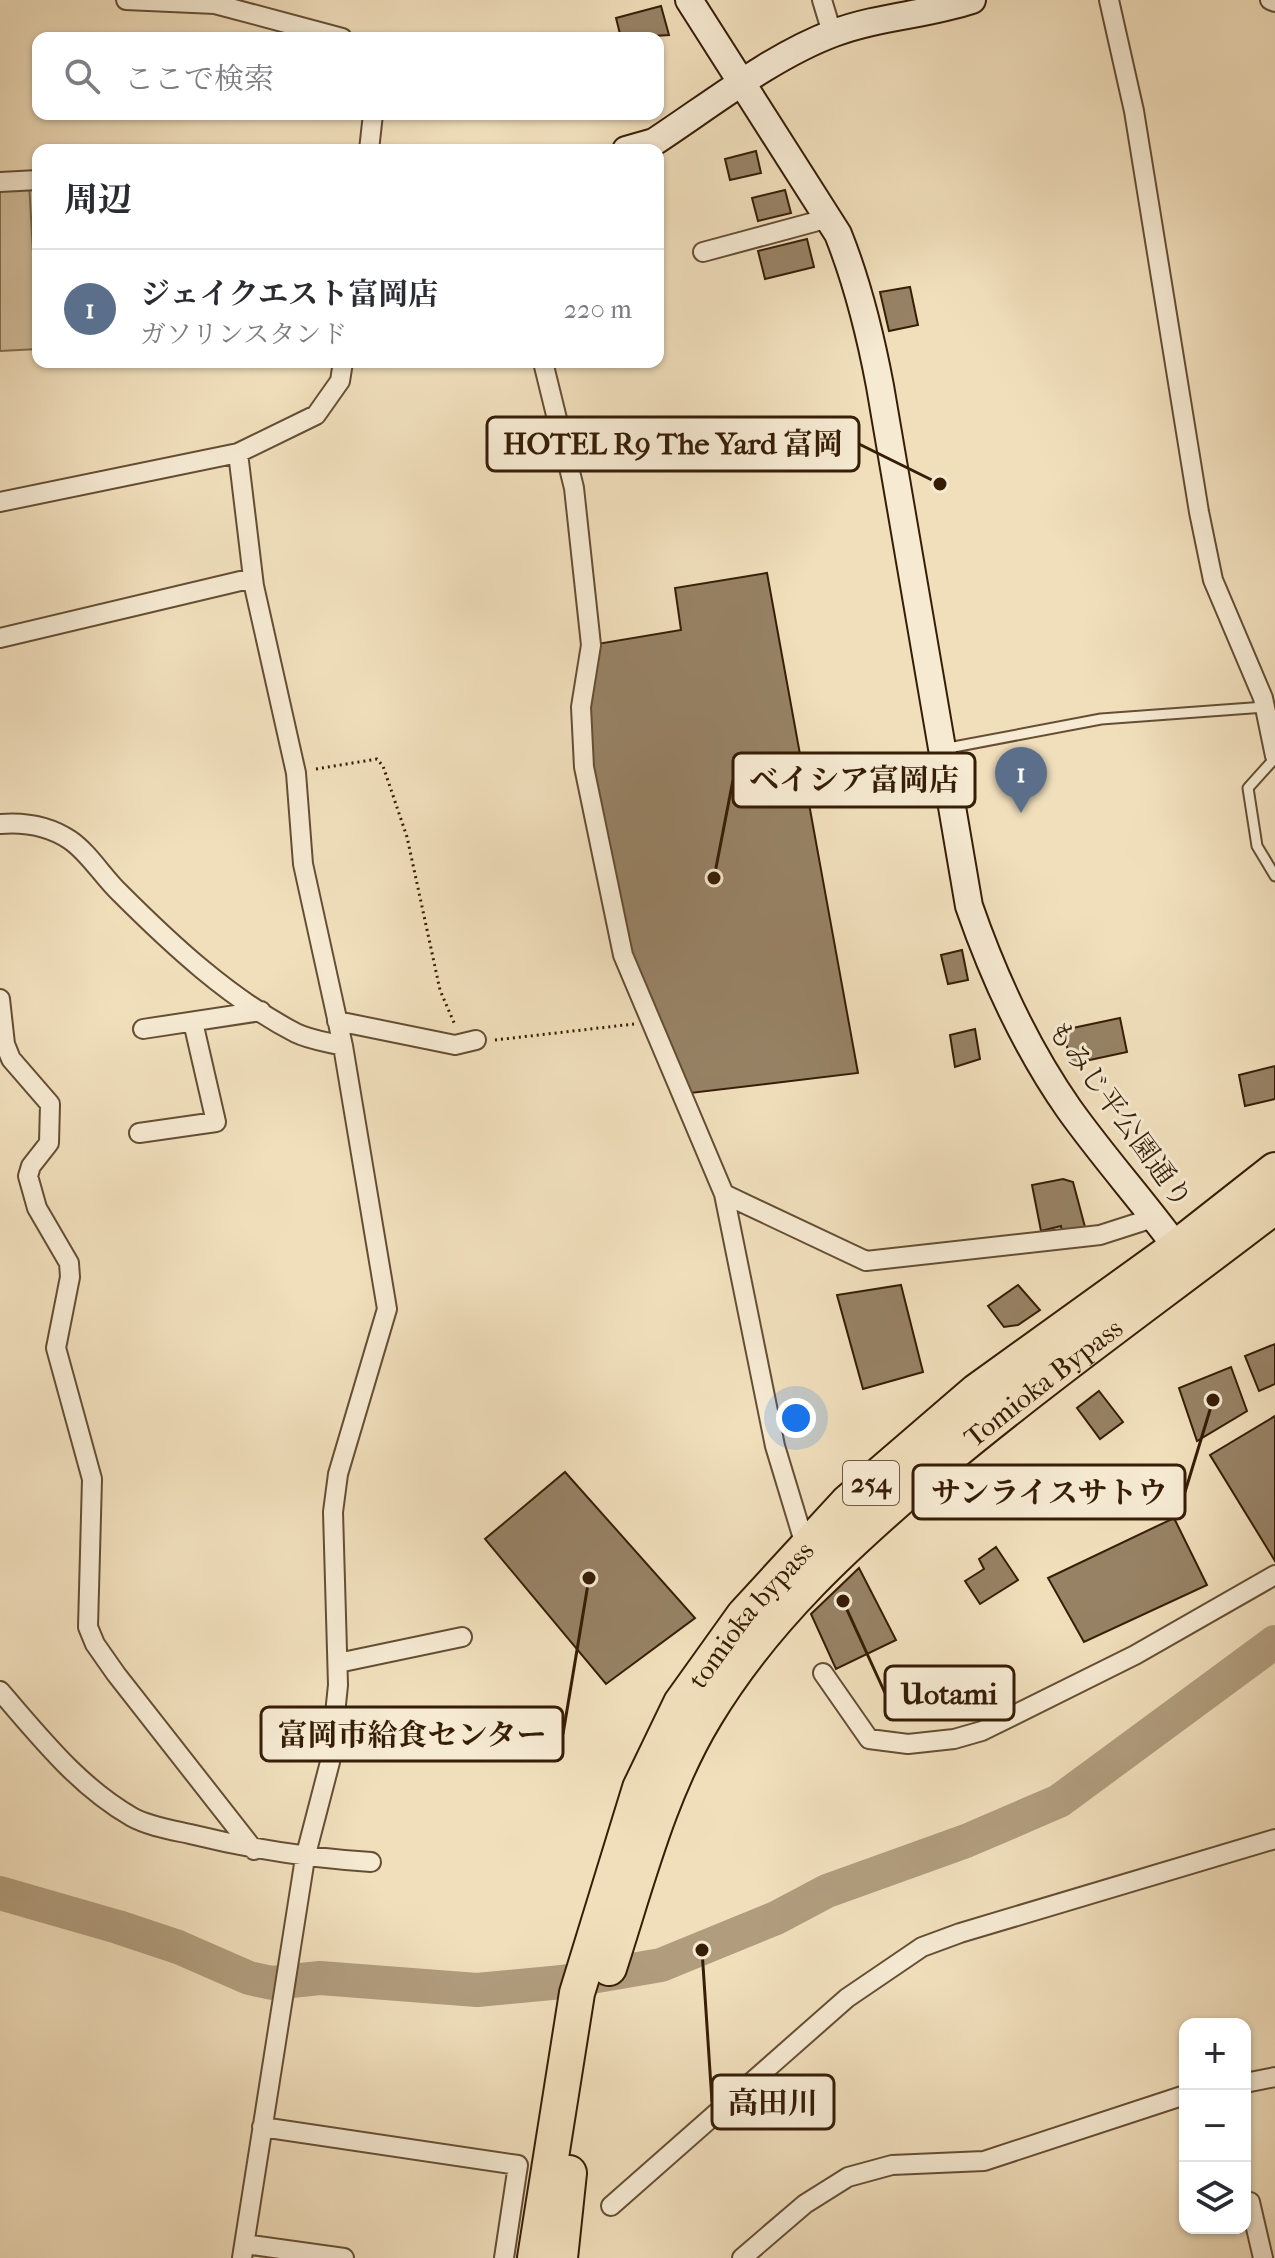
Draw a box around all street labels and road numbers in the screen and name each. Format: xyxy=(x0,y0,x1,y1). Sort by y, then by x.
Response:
street label: もみじ平公園通り xyxy=(1041,1014,1199,1214)
street label: Tomioka Bypass xyxy=(957,1311,1129,1454)
road number: 254 xyxy=(843,1461,899,1505)
street label: tomioka bypass xyxy=(681,1534,820,1694)

